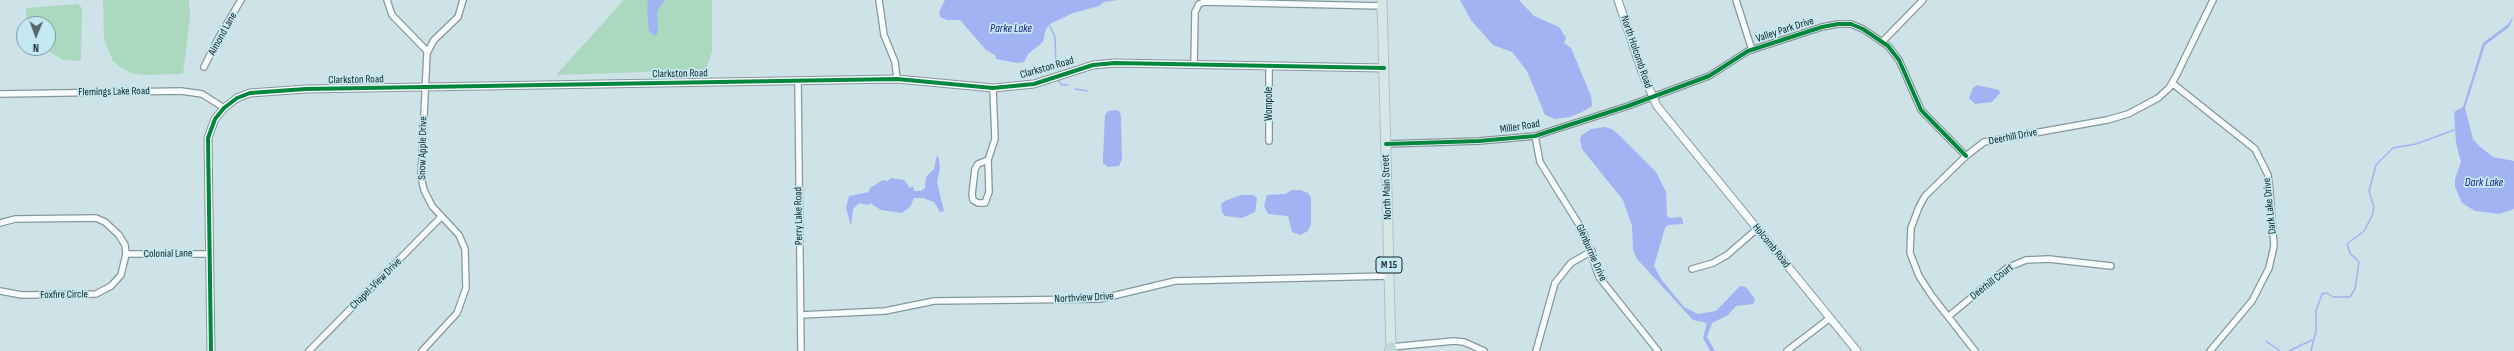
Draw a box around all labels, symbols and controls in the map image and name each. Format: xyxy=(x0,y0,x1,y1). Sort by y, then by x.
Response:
street label: Almond Lane xyxy=(206,10,240,58)
street label: North Holcomb Road xyxy=(1617,14,1655,90)
street label: Valley Park Drive xyxy=(1754,14,1816,46)
north arrow xyxy=(16,16,56,56)
water label: Parke Lake xyxy=(990,22,1032,36)
text: N xyxy=(33,41,39,54)
street label: Clarkston Road xyxy=(1019,54,1075,82)
street label: Clarkston Road xyxy=(652,67,708,81)
street label: Clarkston Road xyxy=(328,73,384,87)
street label: Flemings Lake Road xyxy=(78,85,150,99)
street label: Wompole xyxy=(1262,87,1276,121)
street label: Snow Apple Drive xyxy=(416,116,430,180)
street label: Miller Road xyxy=(1499,117,1541,137)
street label: Deerhill Drive xyxy=(1988,126,2038,148)
street label: North Main Street xyxy=(1379,154,1395,220)
water label: Dark Lake xyxy=(2465,176,2503,190)
street label: Dark Lake Drive xyxy=(2260,177,2280,235)
street label: Perry Lake Road xyxy=(792,187,806,245)
street label: Holcomb Road xyxy=(1749,221,1793,271)
street label: Glenburnie Drive xyxy=(1573,222,1609,284)
street label: Colonial Lane xyxy=(144,247,192,261)
street label: Chapel-View Drive xyxy=(347,255,405,313)
road number: M 15 xyxy=(1376,257,1402,273)
street label: Deerhill Court xyxy=(1968,261,2016,303)
street label: Foxfire Circle xyxy=(40,288,88,302)
street label: Northview Drive xyxy=(1054,290,1114,306)

